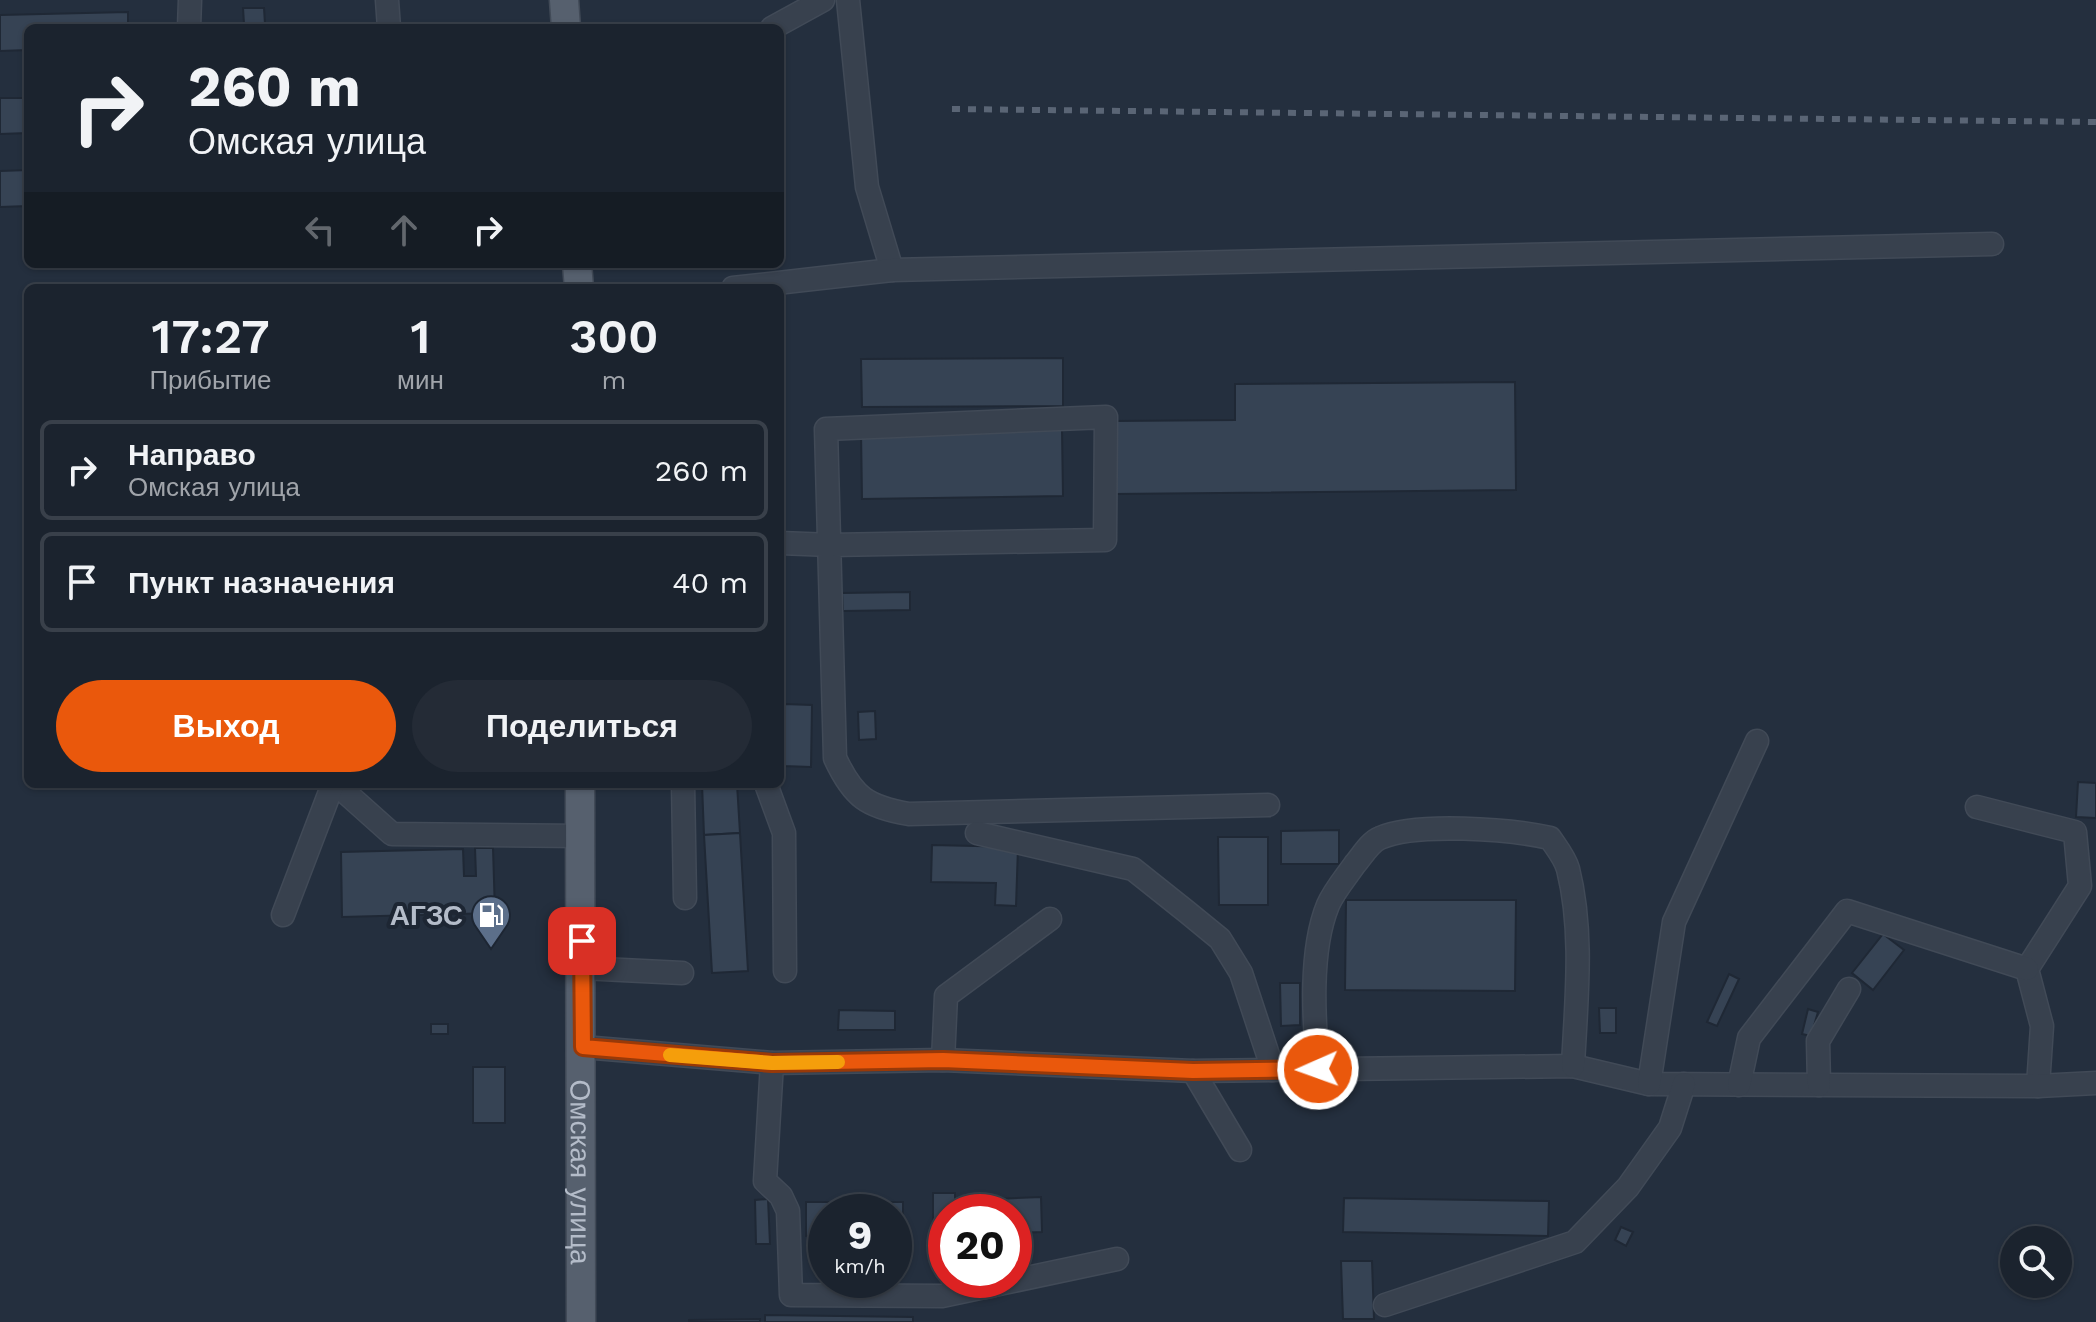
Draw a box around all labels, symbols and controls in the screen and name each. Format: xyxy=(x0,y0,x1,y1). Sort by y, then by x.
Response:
text: 260 m xyxy=(188,54,361,120)
icon: right xyxy=(56,56,160,160)
text: Омская улица xyxy=(188,121,426,163)
icon: left xyxy=(298,208,342,252)
icon: ahead xyxy=(382,208,426,252)
icon: right xyxy=(466,208,510,252)
text: 17:27 xyxy=(151,308,270,365)
text: 1 xyxy=(410,308,430,365)
text: 300 xyxy=(569,308,659,365)
text: Прибытие xyxy=(149,365,272,395)
text: мин xyxy=(397,365,444,395)
text: m xyxy=(601,365,626,395)
text: Направо xyxy=(128,437,256,472)
icon: right xyxy=(60,448,104,492)
text: 260 m xyxy=(655,453,748,488)
text: Омская улица xyxy=(128,472,300,502)
icon: arrive xyxy=(60,560,104,604)
text: Пункт назначения xyxy=(128,565,395,600)
text: 40 m xyxy=(672,565,748,600)
button: Выход xyxy=(56,680,396,772)
button: Поделиться xyxy=(412,680,752,772)
fuel station icon: АГЗС xyxy=(470,894,512,949)
place label: АГЗС xyxy=(390,899,463,932)
pin xyxy=(548,907,616,975)
icon: arrive xyxy=(560,919,604,963)
position arrow xyxy=(1276,1027,1360,1111)
street label: Омская улица xyxy=(564,1079,597,1265)
speed limit sign: 20 xyxy=(928,1194,1032,1298)
text: 9 xyxy=(848,1212,872,1259)
map controls xyxy=(2000,1226,2072,1298)
button: search xyxy=(2000,1226,2072,1298)
text: km/h xyxy=(834,1254,886,1278)

